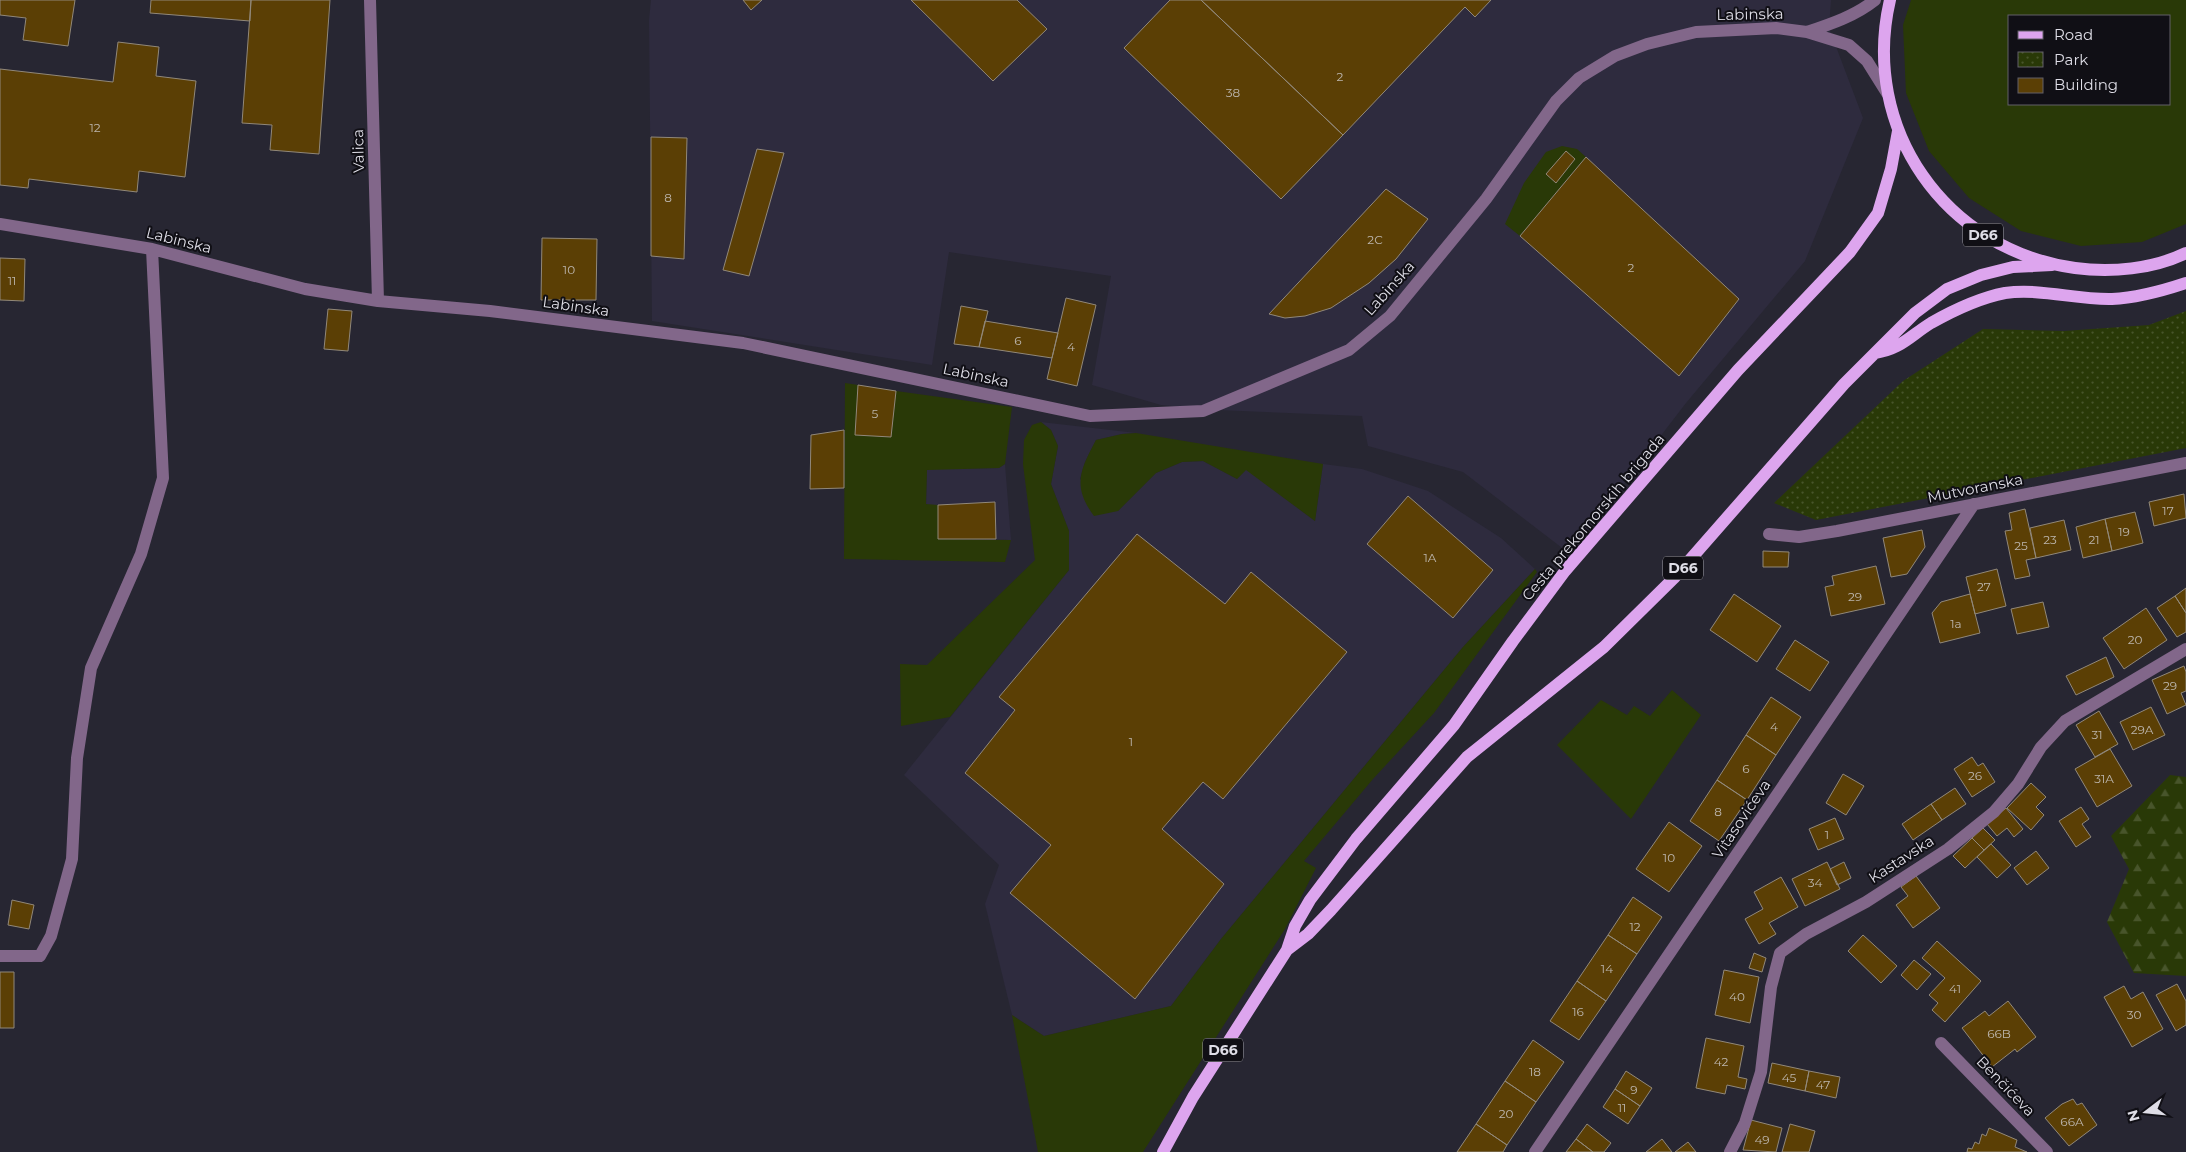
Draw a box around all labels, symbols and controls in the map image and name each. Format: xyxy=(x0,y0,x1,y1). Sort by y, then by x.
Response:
street label: Labinska xyxy=(1716,4,1784,24)
legend xyxy=(2008,15,2171,105)
text: Road xyxy=(2054,25,2093,44)
text: Park xyxy=(2054,50,2088,69)
house number: 2 xyxy=(1337,69,1344,84)
text: Building xyxy=(2054,75,2118,94)
house number: 38 xyxy=(1226,85,1241,100)
house number: 12 xyxy=(89,120,101,135)
street label: Valica xyxy=(348,129,368,173)
house number: 8 xyxy=(664,190,672,205)
street label: Labinska xyxy=(144,223,214,257)
road number: D66 xyxy=(1963,224,2003,246)
house number: 2C xyxy=(1367,232,1383,247)
street label: Labinska xyxy=(1360,257,1418,319)
house number: 2 xyxy=(1628,260,1635,275)
house number: 10 xyxy=(563,262,575,277)
house number: 11 xyxy=(8,273,16,288)
street label: Labinska xyxy=(541,292,611,320)
house number: 6 xyxy=(1014,333,1022,348)
house number: 4 xyxy=(1067,339,1075,354)
street label: Labinska xyxy=(941,359,1011,391)
house number: 5 xyxy=(872,406,879,421)
street label: Cesta prekomorskih brigada xyxy=(1517,430,1669,604)
street label: Mutvoranska xyxy=(1926,469,2024,507)
house number: 17 xyxy=(2162,503,2174,518)
house number: 19 xyxy=(2118,524,2130,539)
house number: 23 xyxy=(2043,532,2057,547)
house number: 21 xyxy=(2088,532,2100,547)
house number: 25 xyxy=(2014,538,2028,553)
house number: 1A xyxy=(1424,550,1437,565)
road number: D66 xyxy=(1663,556,1703,580)
house number: 27 xyxy=(1977,579,1991,594)
house number: 29 xyxy=(1848,589,1862,604)
house number: 1a xyxy=(1950,616,1962,631)
house number: 20 xyxy=(2128,632,2142,647)
house number: 29 xyxy=(2163,678,2177,693)
house number: 4 xyxy=(1770,719,1778,734)
house number: 29A xyxy=(2131,722,2154,737)
house number: 31 xyxy=(2091,727,2103,742)
house number: 1 xyxy=(1129,734,1133,749)
house number: 6 xyxy=(1742,761,1750,776)
house number: 26 xyxy=(1968,768,1982,783)
house number: 31A xyxy=(2094,771,2114,786)
street label: Vitasovićeva xyxy=(1708,776,1774,862)
house number: 8 xyxy=(1714,804,1722,819)
house number: 1 xyxy=(1825,827,1829,842)
street label: Kastavska xyxy=(1865,831,1937,887)
house number: 10 xyxy=(1663,850,1675,865)
house number: 34 xyxy=(1808,875,1822,890)
house number: 12 xyxy=(1629,919,1641,934)
house number: 14 xyxy=(1601,961,1613,976)
house number: 41 xyxy=(1949,981,1961,996)
house number: 40 xyxy=(1729,989,1745,1004)
house number: 16 xyxy=(1572,1004,1584,1019)
house number: 30 xyxy=(2127,1007,2141,1022)
house number: 66B xyxy=(1987,1026,2011,1041)
road number: D66 xyxy=(1203,1038,1243,1062)
street label: Benčićeva xyxy=(1972,1052,2040,1120)
house number: 42 xyxy=(1714,1054,1729,1069)
house number: 18 xyxy=(1529,1064,1541,1079)
house number: 45 xyxy=(1782,1070,1797,1085)
house number: 47 xyxy=(1816,1077,1830,1092)
house number: 9 xyxy=(1630,1082,1638,1097)
north arrow xyxy=(2121,1087,2171,1137)
house number: 11 xyxy=(1618,1100,1626,1115)
house number: 20 xyxy=(1499,1106,1513,1121)
text: N xyxy=(2123,1108,2144,1124)
house number: 66A xyxy=(2060,1114,2084,1129)
house number: 49 xyxy=(1754,1132,1770,1147)

